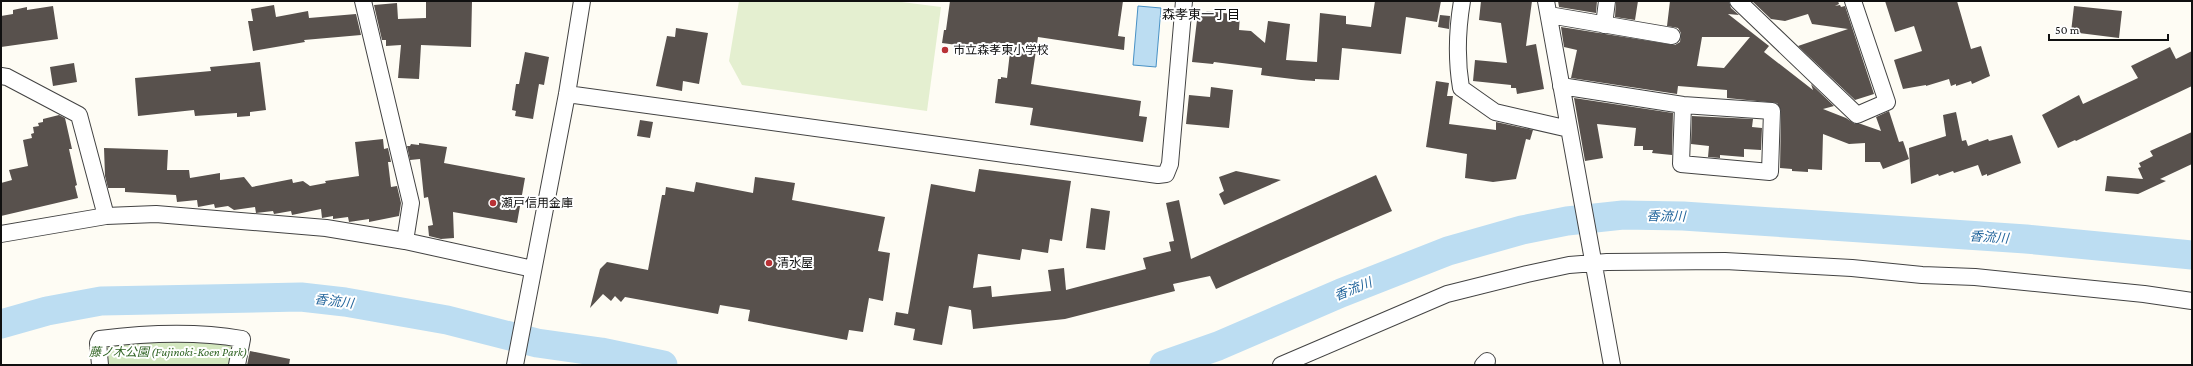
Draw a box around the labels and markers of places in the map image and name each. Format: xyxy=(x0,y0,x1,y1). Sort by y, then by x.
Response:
place label: 市立森孝東小学校 xyxy=(953,43,1049,57)
marker: 市立森孝東小学校 xyxy=(940,45,950,55)
place label: 瀬戸信用金庫 xyxy=(501,196,573,210)
marker: 瀬戸信用金庫 xyxy=(488,198,498,208)
place label: 清水屋 xyxy=(777,256,813,270)
marker: 清水屋 xyxy=(764,258,774,268)

